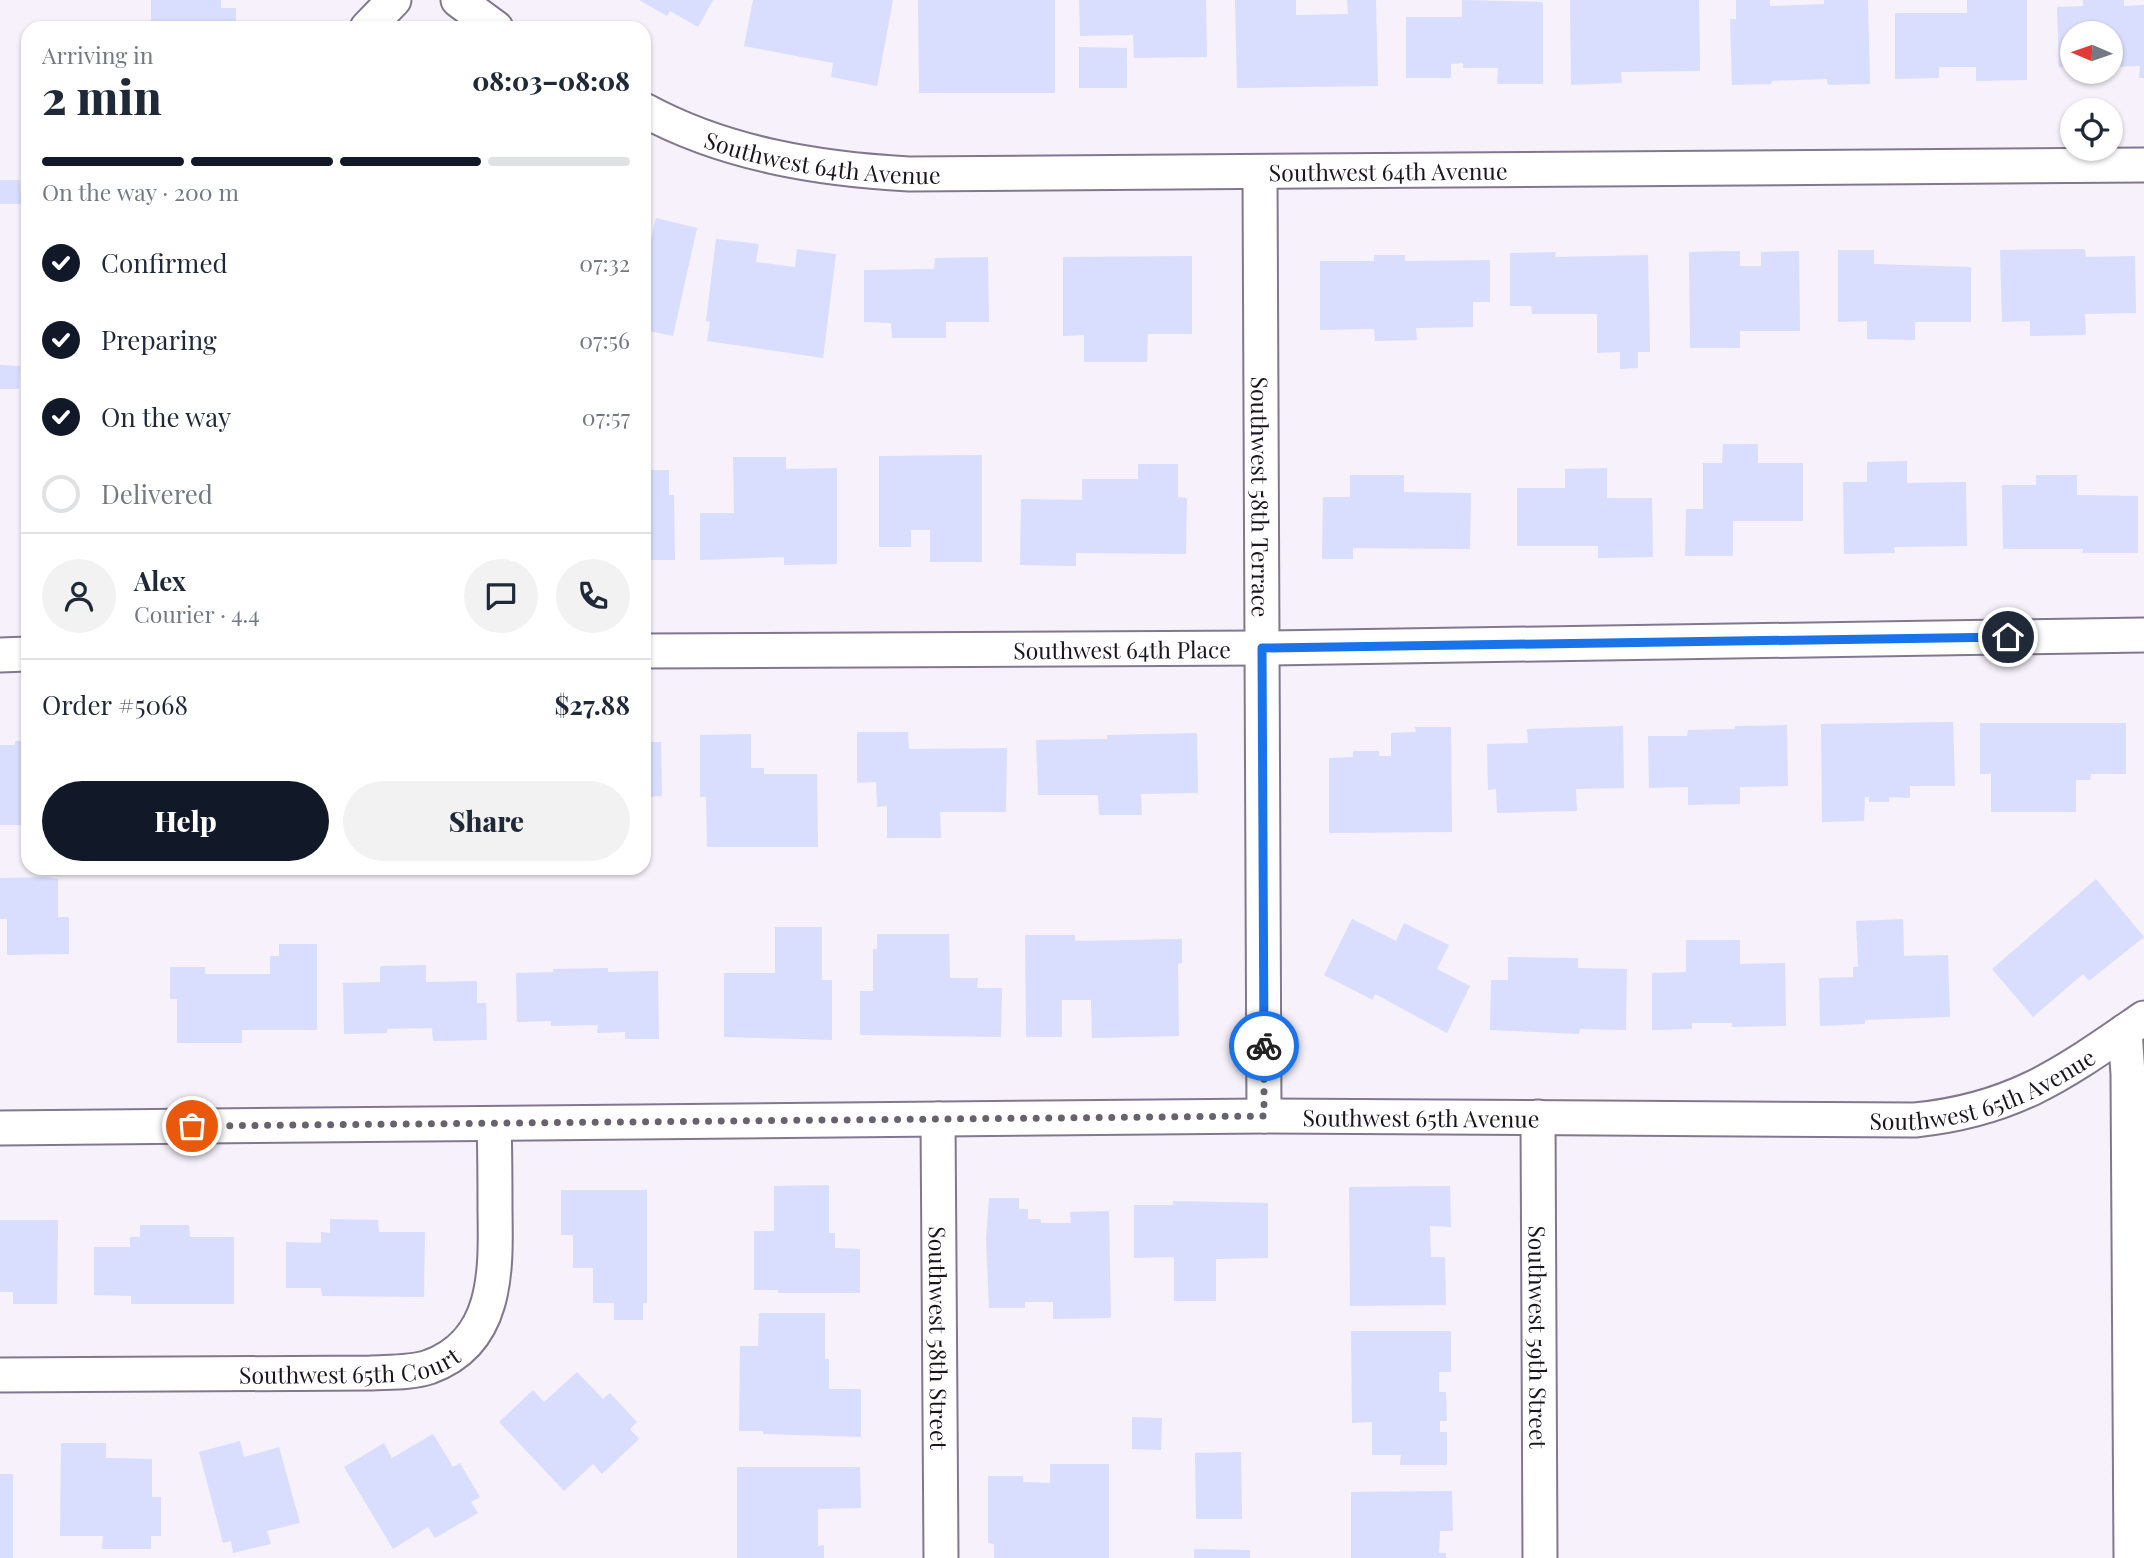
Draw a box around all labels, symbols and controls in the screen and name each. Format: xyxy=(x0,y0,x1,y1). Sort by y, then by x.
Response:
north arrow xyxy=(2060,21,2123,84)
map controls xyxy=(2060,21,2123,161)
text: Arriving in xyxy=(42,39,154,70)
text: 08:03–08:08 xyxy=(472,63,630,98)
text: 2 min xyxy=(42,65,162,127)
button: locate xyxy=(2060,98,2123,161)
street label: Southwest 64th Avenue xyxy=(701,123,941,190)
street label: Southwest 64th Avenue xyxy=(1269,154,1508,187)
text: On the way · 200 m xyxy=(42,176,239,207)
icon: check xyxy=(42,244,80,282)
text: Confirmed xyxy=(101,245,228,280)
text: 07:32 xyxy=(579,247,630,278)
icon: check xyxy=(42,321,80,359)
text: Preparing xyxy=(101,322,217,357)
text: 07:56 xyxy=(579,324,630,355)
street label: Southwest 58th Terrace xyxy=(1245,376,1277,618)
icon: check xyxy=(42,398,80,436)
text: On the way xyxy=(101,399,231,434)
text: 07:57 xyxy=(582,401,630,432)
text: Delivered xyxy=(101,476,213,511)
button: person xyxy=(42,559,116,633)
button: chat xyxy=(464,559,538,633)
button: phone xyxy=(556,559,630,633)
text: Alex xyxy=(134,563,186,598)
text: Courier · 4.4 xyxy=(134,598,260,629)
pin xyxy=(1978,607,2038,667)
icon: home xyxy=(1989,618,2027,656)
street label: Southwest 64th Place xyxy=(1013,633,1231,665)
text: Order #5068 xyxy=(42,687,188,722)
text: $27.88 xyxy=(554,687,630,722)
button: Help xyxy=(42,781,329,861)
button: Share xyxy=(343,781,630,861)
courier xyxy=(1229,1011,1299,1081)
icon: bike xyxy=(1245,1027,1283,1065)
street label: Southwest 65th Avenue xyxy=(1869,1040,2100,1136)
pin xyxy=(162,1096,222,1156)
street label: Southwest 65th Avenue xyxy=(1302,1101,1539,1133)
icon: bag xyxy=(173,1107,211,1145)
street label: Southwest 59th Street xyxy=(1523,1225,1555,1450)
street label: Southwest 58th Street xyxy=(923,1226,956,1451)
street label: Southwest 65th Court xyxy=(239,1339,466,1389)

